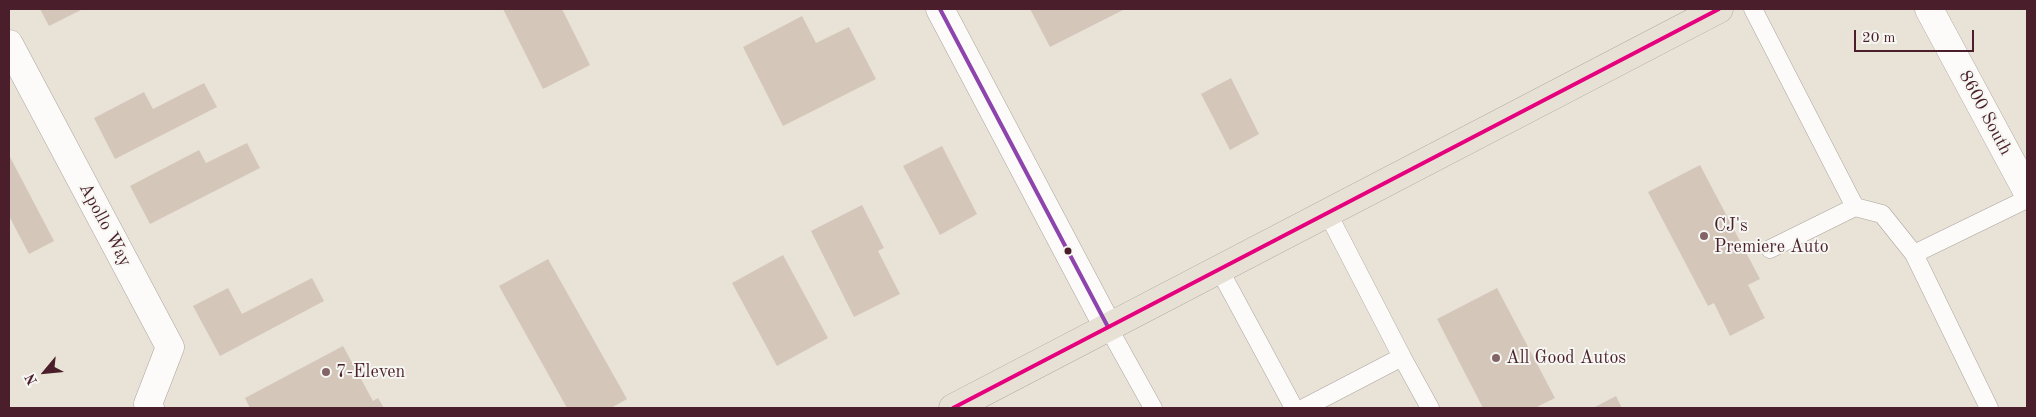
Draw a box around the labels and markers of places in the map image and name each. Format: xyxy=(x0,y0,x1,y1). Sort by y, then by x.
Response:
place label: CJ's Premiere Auto xyxy=(1714,215,1829,258)
marker: CJ's Premiere Auto xyxy=(1698,230,1710,242)
unlabelled marker xyxy=(1063,246,1073,256)
place label: All Good Autos xyxy=(1506,347,1626,369)
marker: All Good Autos xyxy=(1490,352,1502,364)
place label: 7-Eleven xyxy=(336,361,405,383)
marker: 7-Eleven xyxy=(320,366,332,378)

